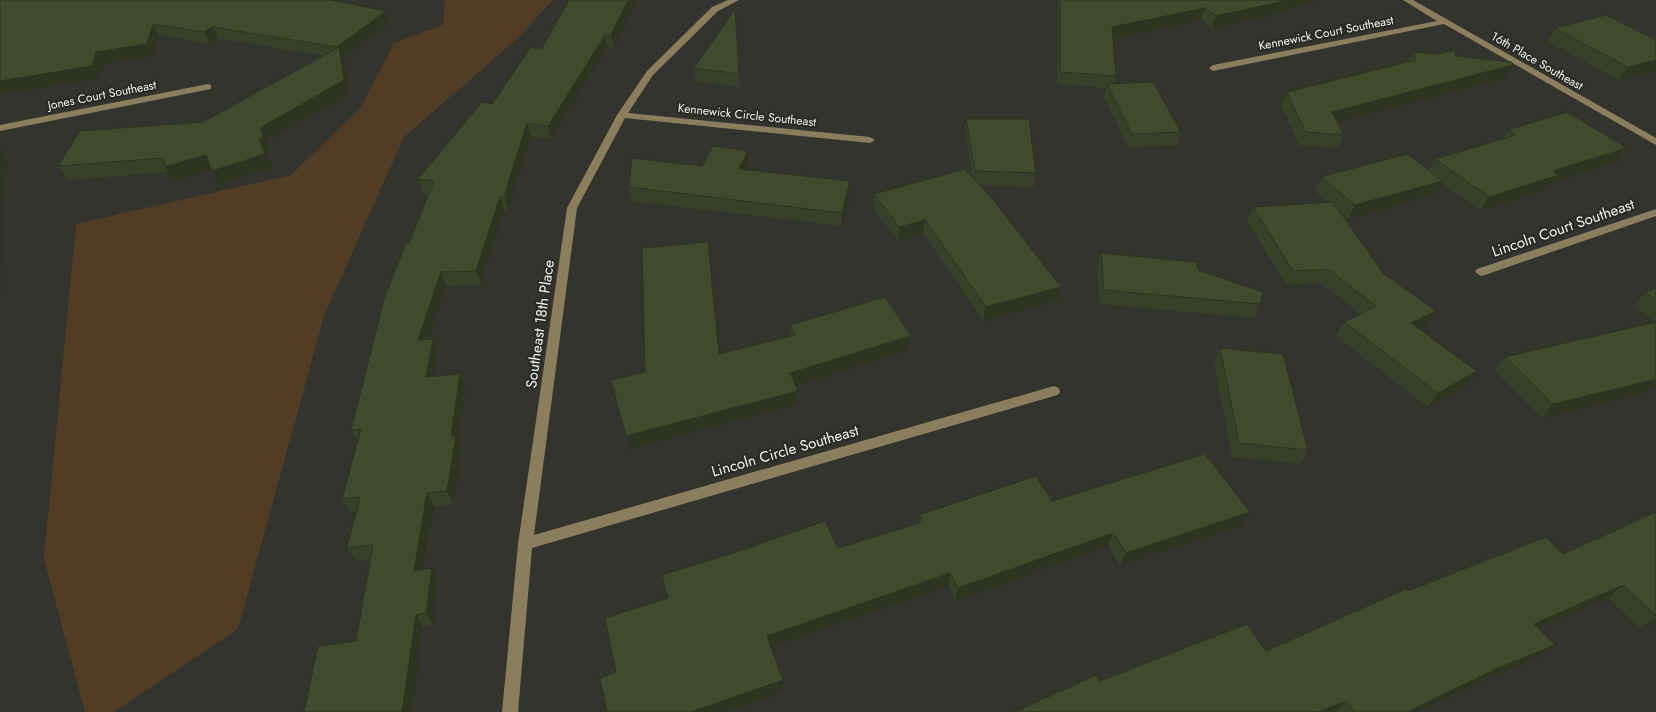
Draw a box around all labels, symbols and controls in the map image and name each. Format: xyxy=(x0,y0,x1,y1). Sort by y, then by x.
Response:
street label: Kennewick Court Southeast xyxy=(1257,11,1395,55)
street label: 16th Place Southeast xyxy=(1487,27,1587,95)
street label: Jones Court Southeast xyxy=(44,76,158,115)
street label: Kennewick Circle Southeast xyxy=(677,99,817,131)
street label: Lincoln Court Southeast xyxy=(1489,193,1638,263)
street label: Southeast 18th Place xyxy=(520,258,560,390)
street label: Lincoln Circle Southeast xyxy=(709,419,861,483)

